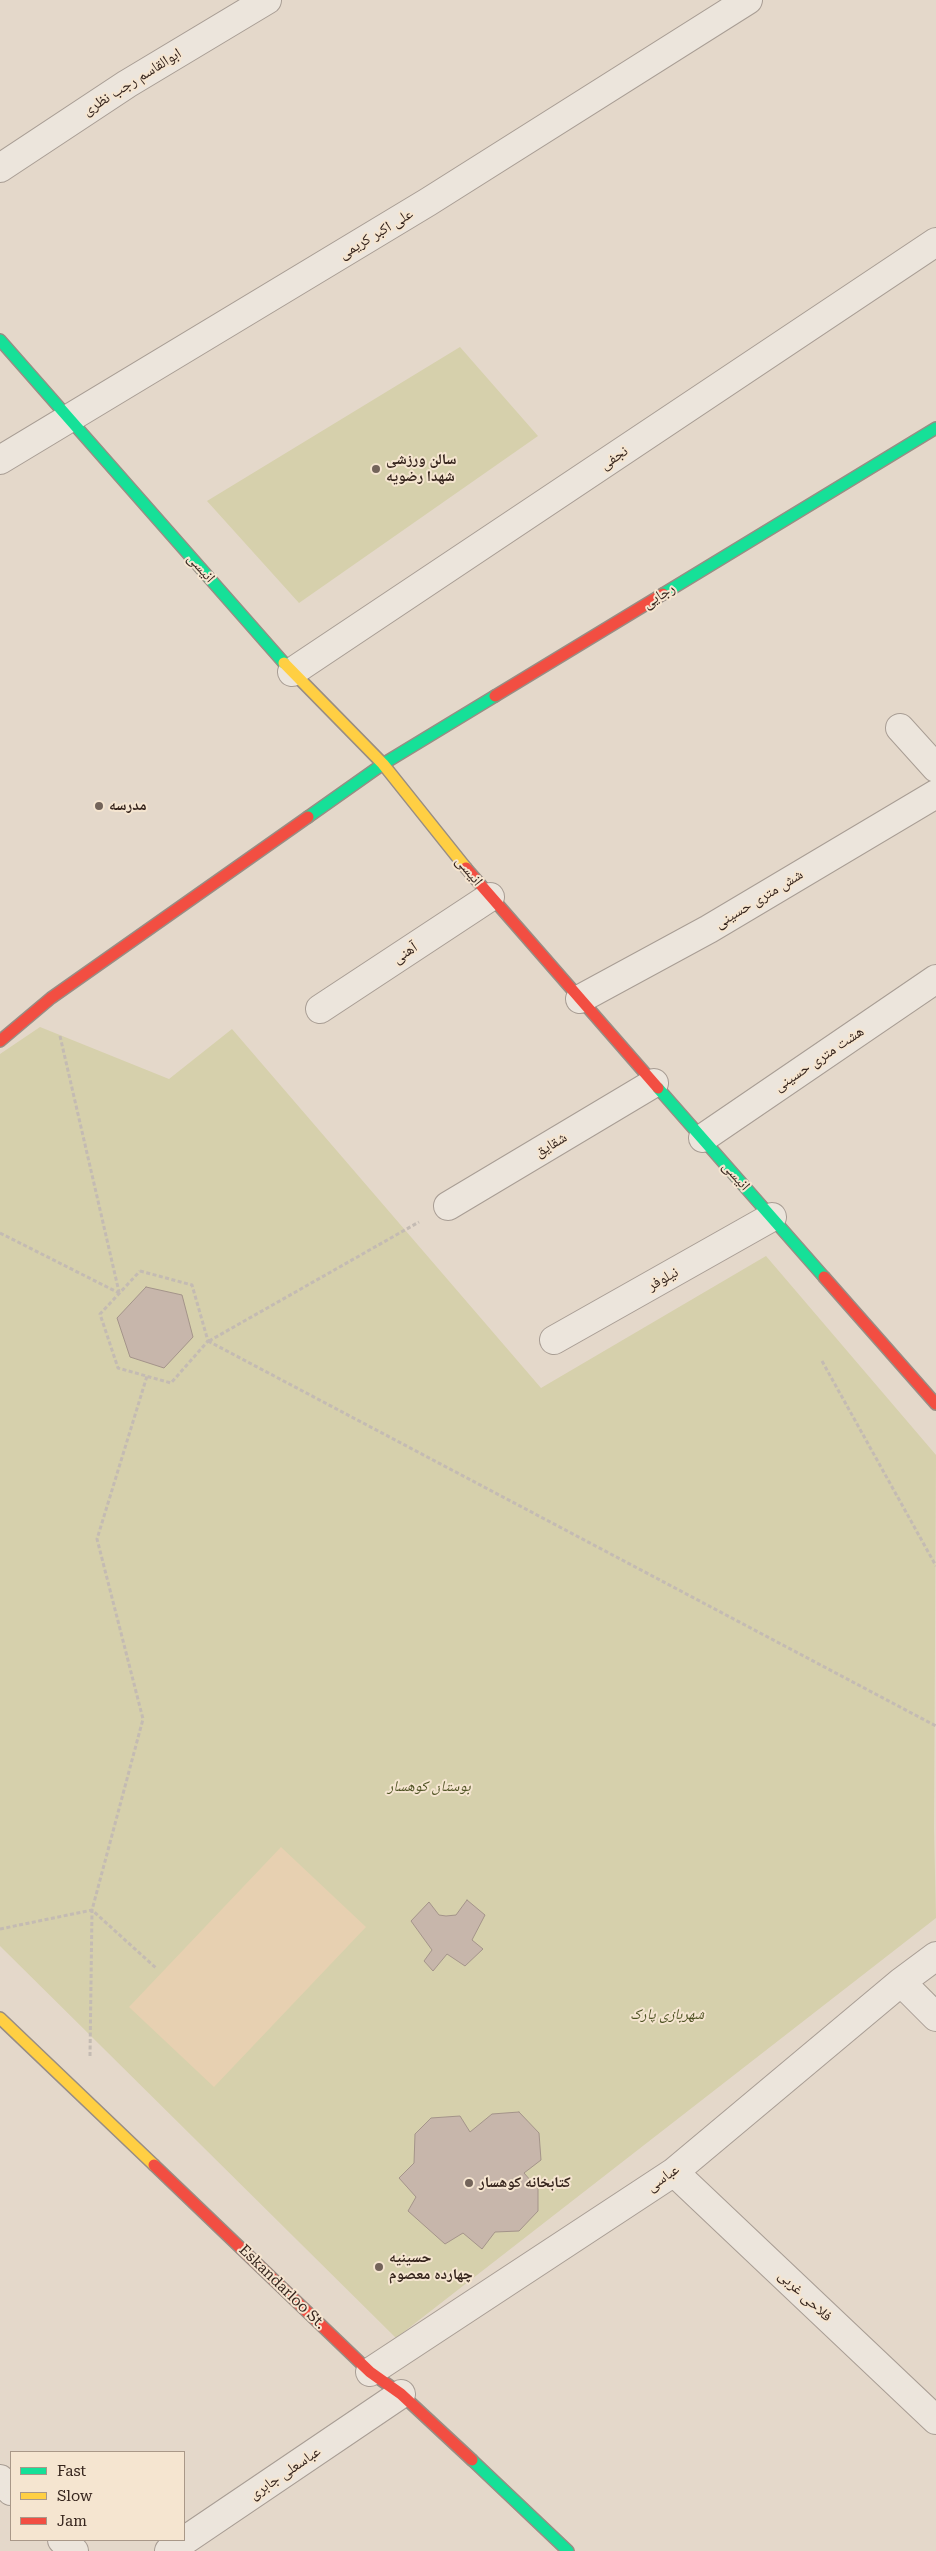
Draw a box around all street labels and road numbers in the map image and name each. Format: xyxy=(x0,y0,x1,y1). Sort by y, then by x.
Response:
street label: ابوالقاسم رجب نظری xyxy=(79,44,185,120)
street label: علی اکبر کریمی xyxy=(336,205,416,263)
street label: نجفی xyxy=(596,442,632,474)
street label: انیسی xyxy=(183,550,219,586)
street label: رجایی xyxy=(640,579,678,613)
street label: انیسی xyxy=(452,852,486,890)
street label: شش متری حسینی xyxy=(712,866,806,932)
street label: آهنی xyxy=(389,938,421,968)
street label: هشت متری حسینی xyxy=(771,1022,867,1096)
street label: شقایق xyxy=(532,1128,570,1162)
street label: انیسی xyxy=(718,1158,754,1194)
street label: نیلوفر xyxy=(644,1263,682,1295)
street label: عباسی xyxy=(643,2160,683,2196)
street label: Eskandarloo St. xyxy=(235,2241,329,2333)
street label: فلاحی غربی xyxy=(774,2267,836,2325)
street label: عباسعلی جابری xyxy=(246,2443,324,2503)

